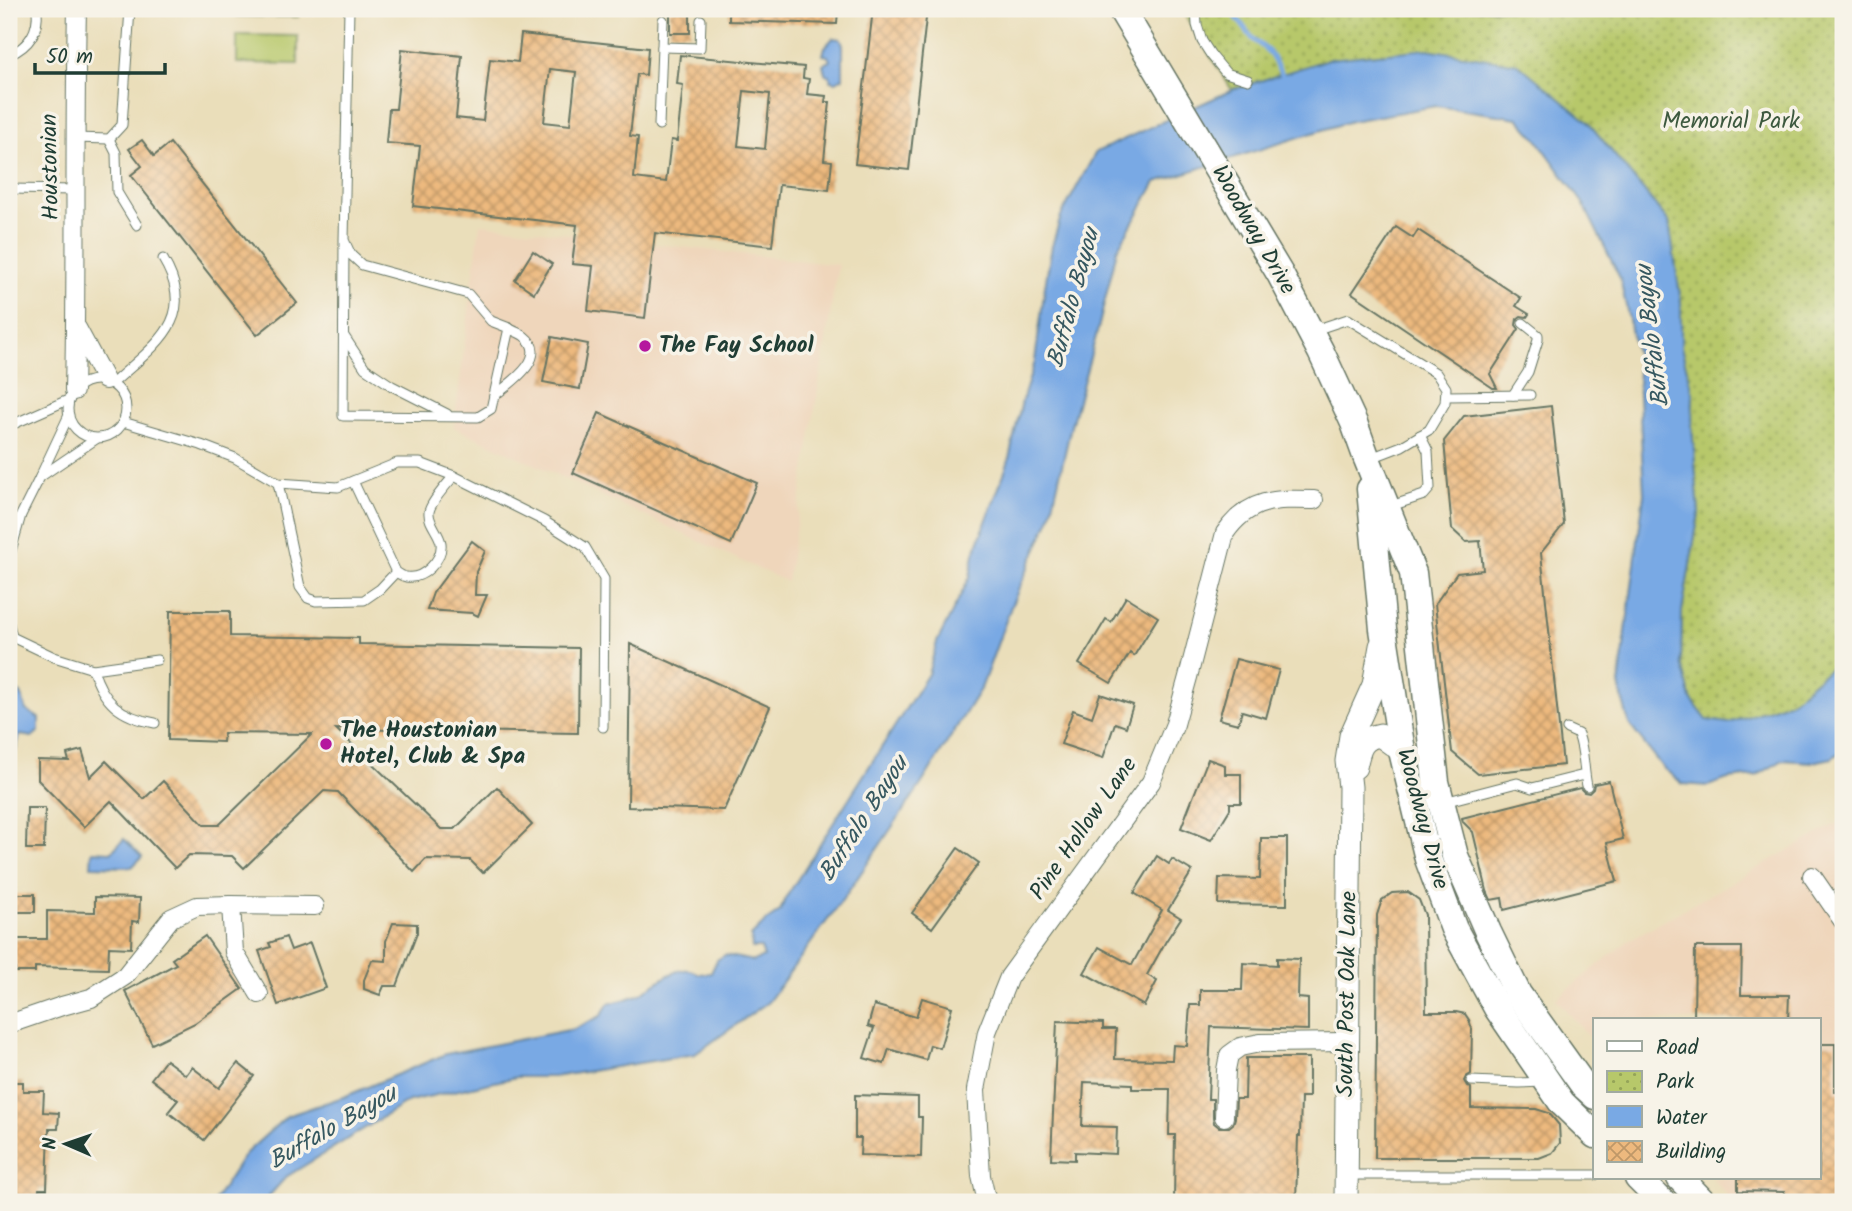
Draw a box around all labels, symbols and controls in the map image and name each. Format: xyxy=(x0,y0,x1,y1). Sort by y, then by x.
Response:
scale bar xyxy=(35,32,164,76)
text: 50 m xyxy=(46,41,93,74)
park label: Memorial Park xyxy=(1662,104,1800,140)
street label: Houstonian xyxy=(32,113,70,221)
street label: Woodway Drive xyxy=(1201,158,1305,302)
water label: Buffalo Bayou xyxy=(1037,222,1112,372)
water label: Buffalo Bayou xyxy=(1625,260,1681,409)
place label: The Fay School xyxy=(659,328,814,364)
marker: The Fay School xyxy=(637,338,653,354)
place label: The Houstonian Hotel, Club & Spa xyxy=(340,713,525,775)
marker: The Houstonian Hotel, Club & Spa xyxy=(318,736,334,752)
street label: Woodway Drive xyxy=(1386,745,1458,893)
water label: Buffalo Bayou xyxy=(809,746,921,889)
street label: Pine Hollow Lane xyxy=(1021,750,1147,908)
street label: South Post Oak Lane xyxy=(1328,891,1368,1097)
legend xyxy=(1593,1018,1820,1180)
text: Road xyxy=(1656,1032,1699,1065)
text: Park xyxy=(1656,1066,1694,1099)
water label: Buffalo Bayou xyxy=(261,1074,407,1181)
text: Water xyxy=(1656,1102,1708,1135)
north arrow xyxy=(32,1110,102,1180)
text: Building xyxy=(1656,1136,1726,1169)
text: N xyxy=(36,1137,66,1150)

